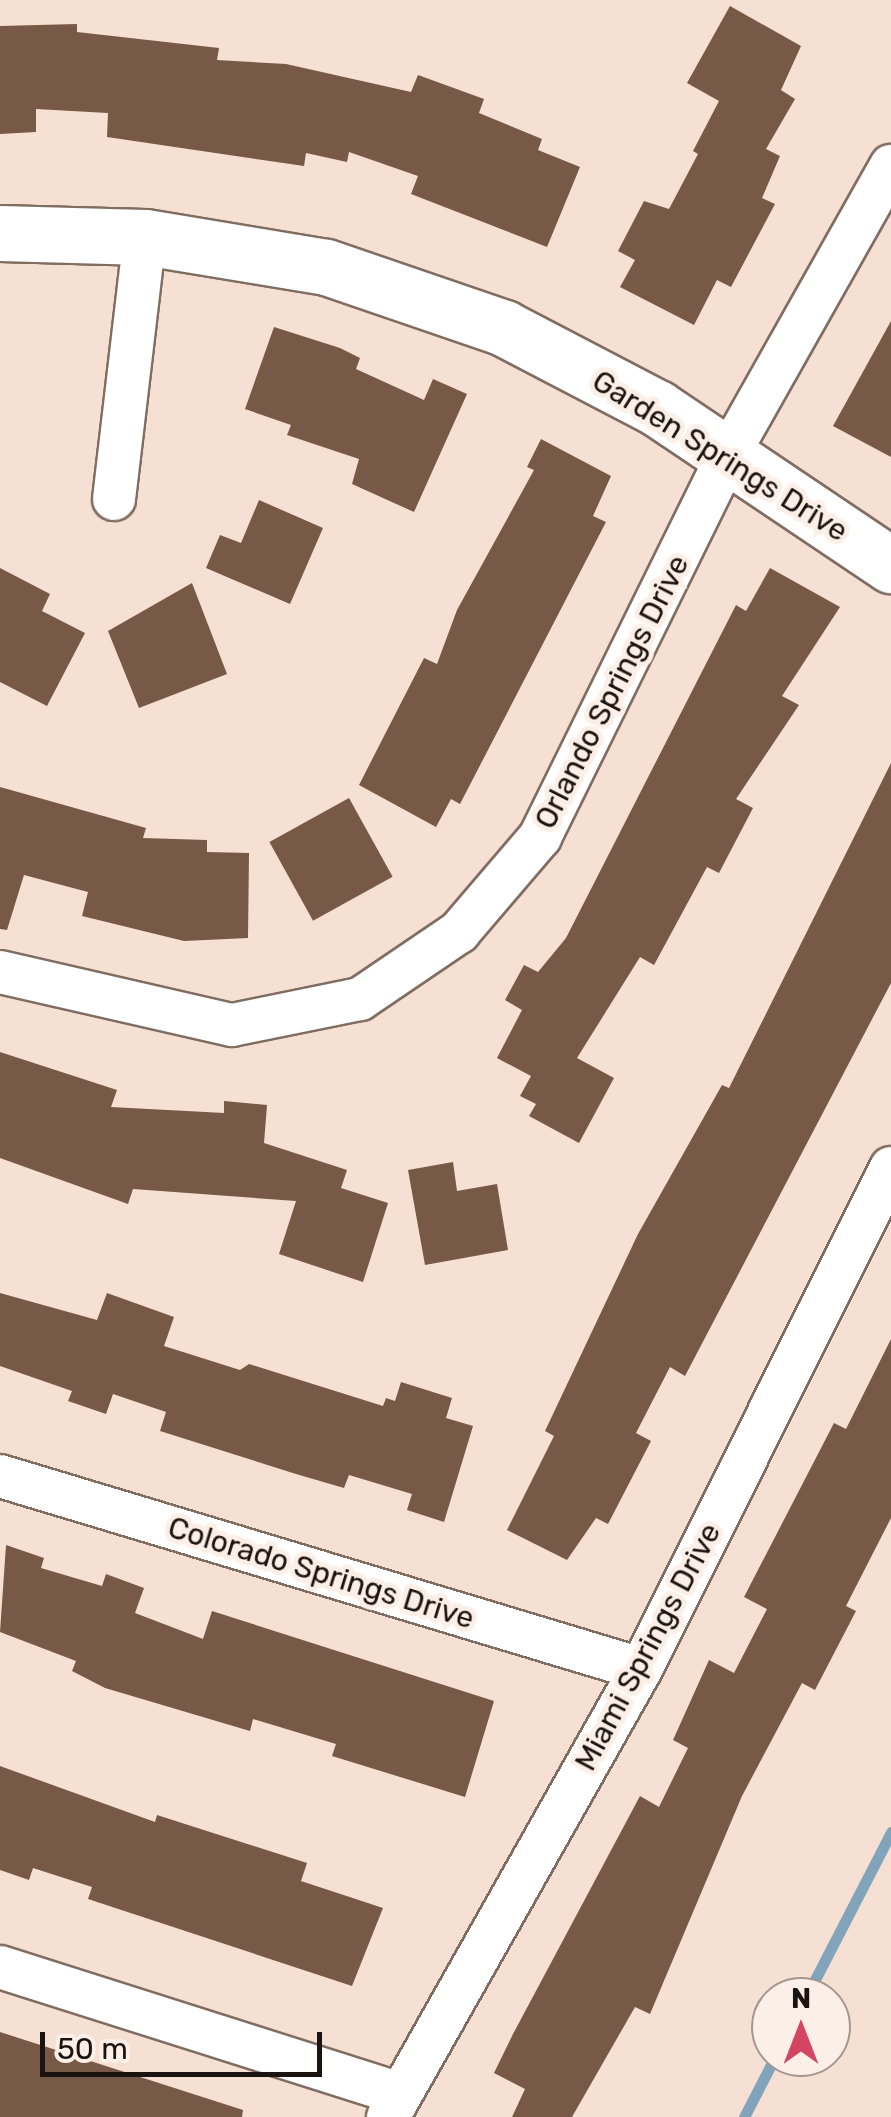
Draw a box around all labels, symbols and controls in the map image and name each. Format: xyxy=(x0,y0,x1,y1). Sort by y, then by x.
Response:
street label: Garden Springs Drive xyxy=(586,363,854,549)
street label: Orlando Springs Drive xyxy=(527,549,697,835)
street label: Colorado Springs Drive xyxy=(164,1509,478,1637)
street label: Miami Springs Drive xyxy=(568,1517,728,1777)
north arrow xyxy=(751,1977,851,2077)
text: N xyxy=(791,1982,811,2015)
scale bar xyxy=(45,2012,328,2074)
text: 50 m xyxy=(57,2031,128,2067)

